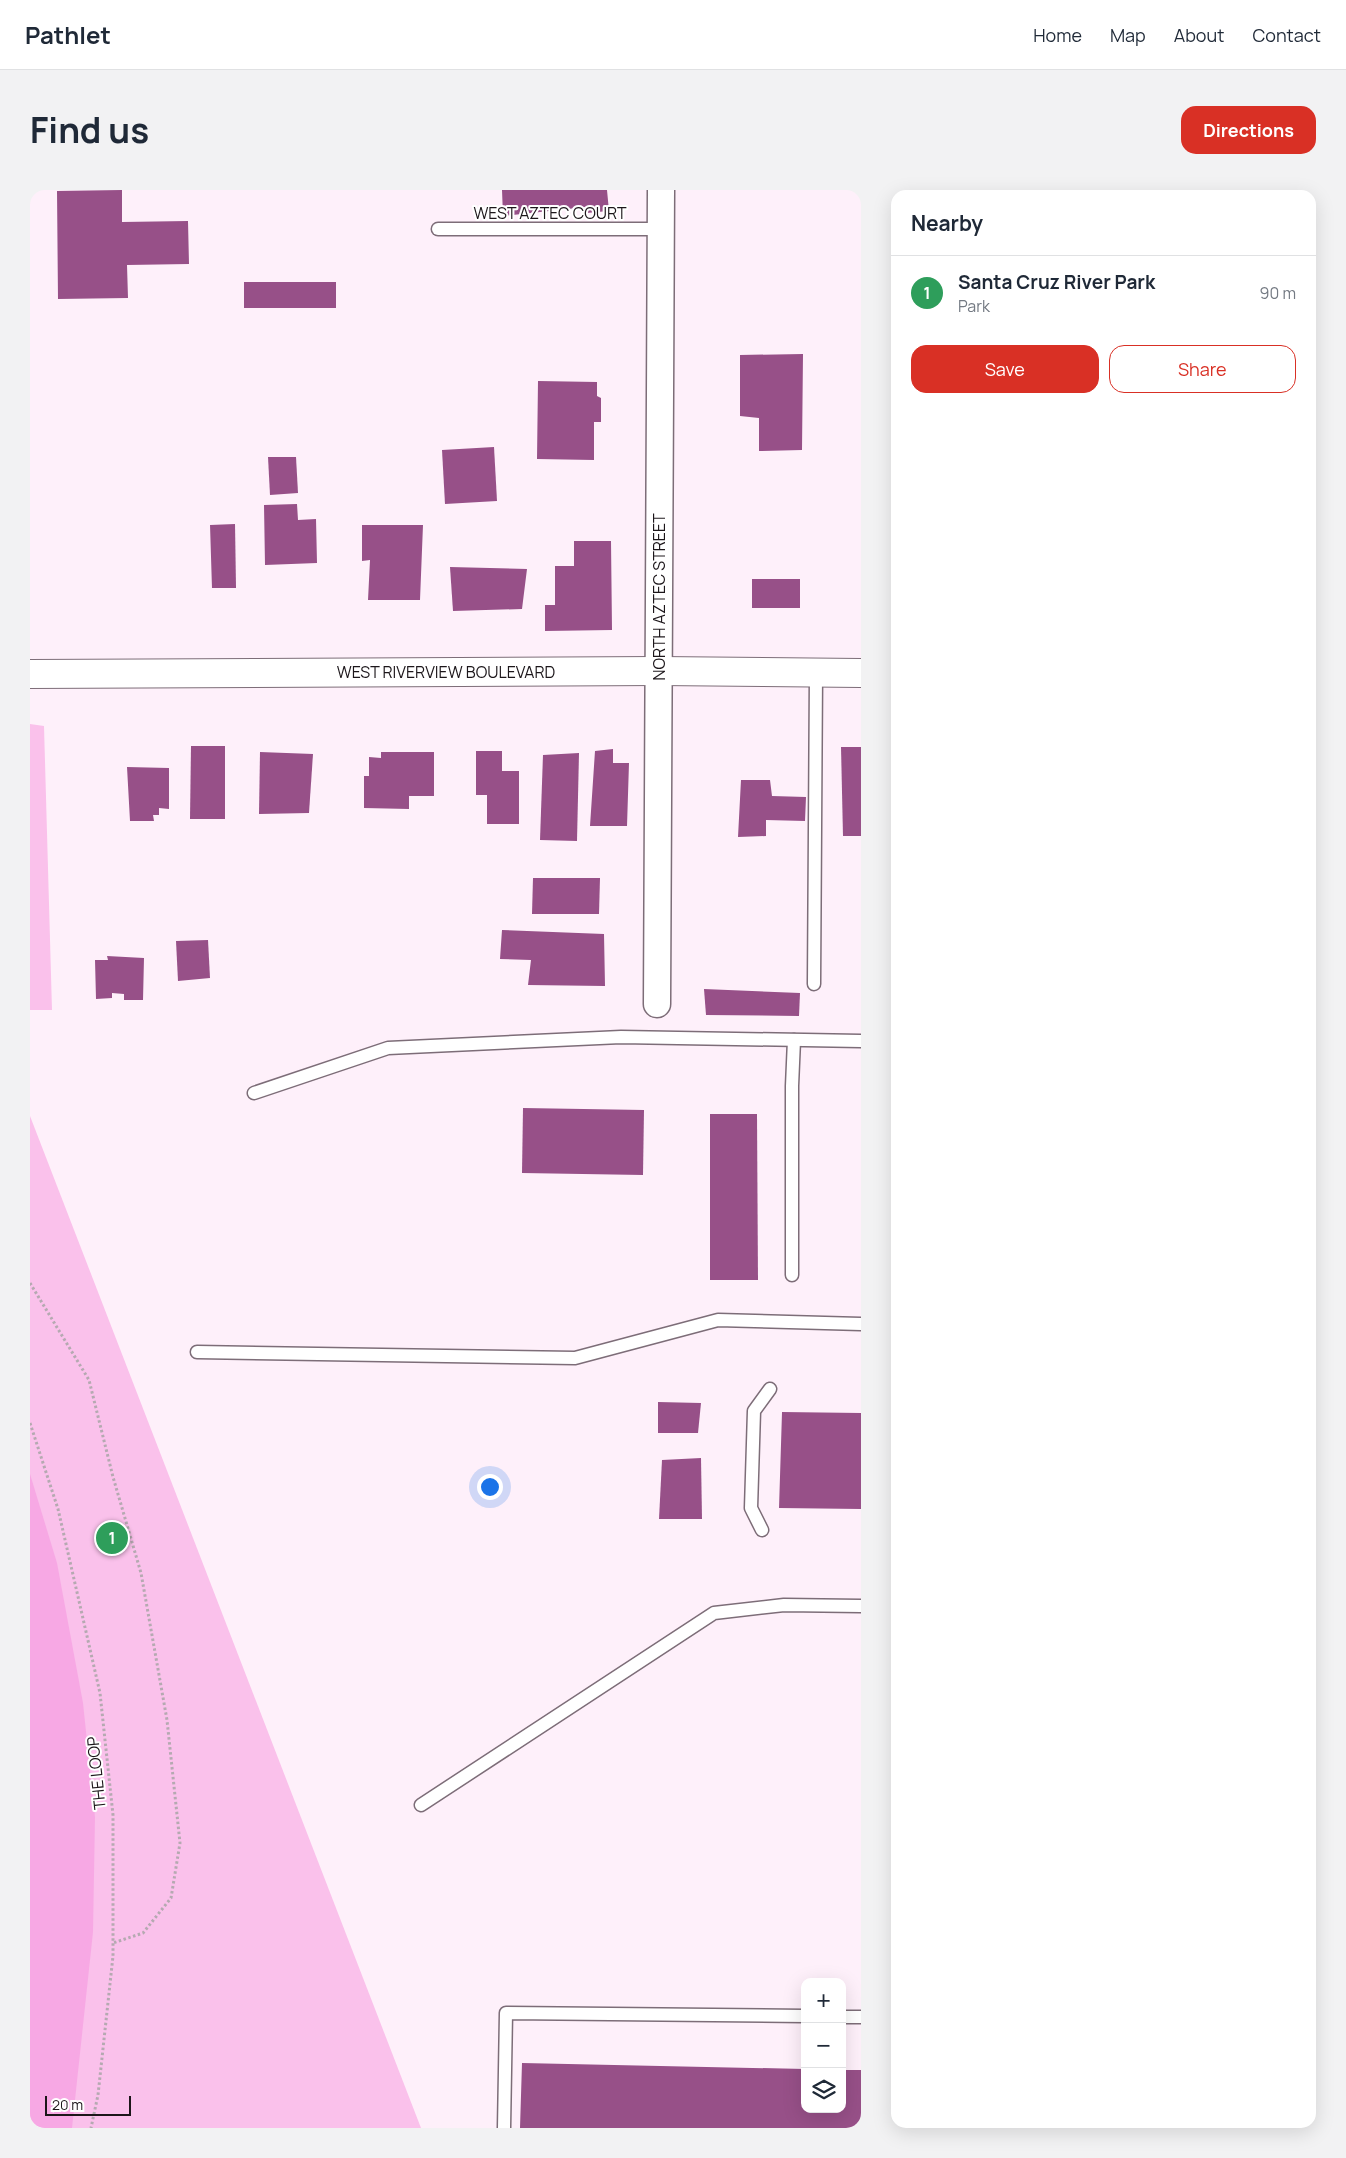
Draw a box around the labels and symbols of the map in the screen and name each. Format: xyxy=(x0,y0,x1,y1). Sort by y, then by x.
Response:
street label: WEST AZTEC COURT xyxy=(473,202,627,224)
street label: NORTH AZTEC STREET xyxy=(648,513,670,681)
street label: WEST RIVERVIEW BOULEVARD xyxy=(337,661,556,683)
your location xyxy=(477,1474,503,1500)
pin: 1 xyxy=(96,1519,128,1557)
street label: THE LOOP xyxy=(81,1735,111,1811)
scale bar xyxy=(45,2093,131,2116)

